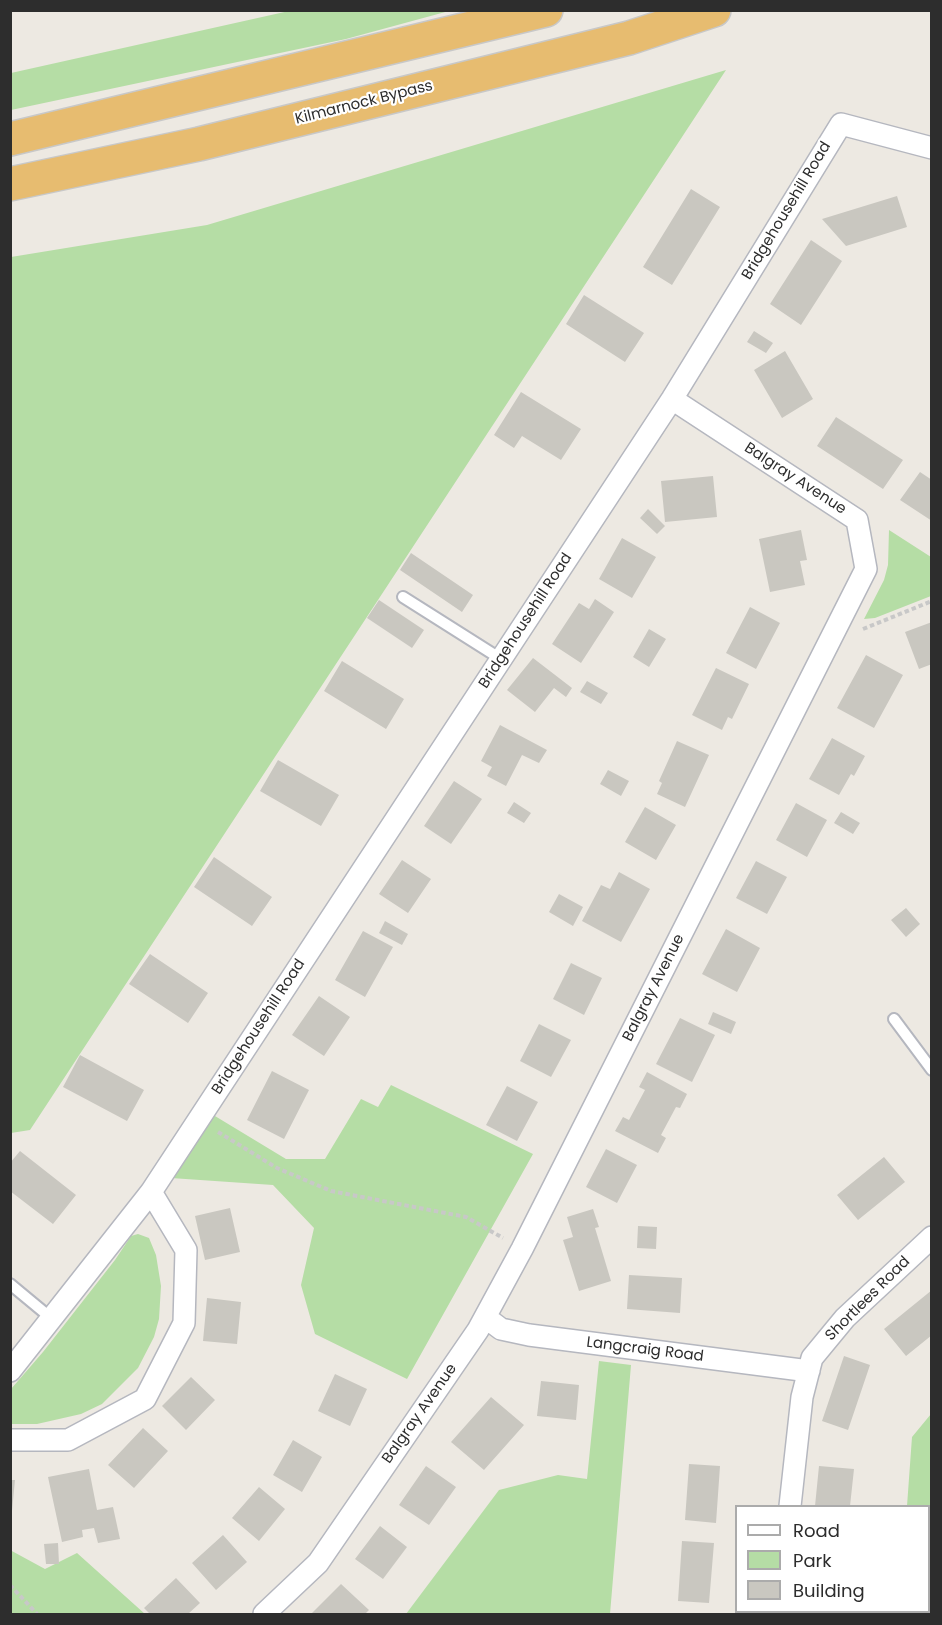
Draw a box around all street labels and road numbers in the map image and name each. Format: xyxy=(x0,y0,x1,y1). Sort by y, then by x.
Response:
street label: Kilmarnock Bypass xyxy=(293,77,435,129)
street label: Bridgehousehill Road xyxy=(739,139,835,283)
street label: Balgray Avenue xyxy=(741,439,849,519)
street label: Bridgehousehill Road xyxy=(476,550,576,692)
street label: Balgray Avenue xyxy=(619,931,689,1045)
street label: Bridgehousehill Road xyxy=(209,956,309,1098)
street label: Shortlees Road xyxy=(822,1253,914,1345)
street label: Langcraig Road xyxy=(585,1334,705,1366)
street label: Balgray Avenue xyxy=(379,1361,461,1467)

